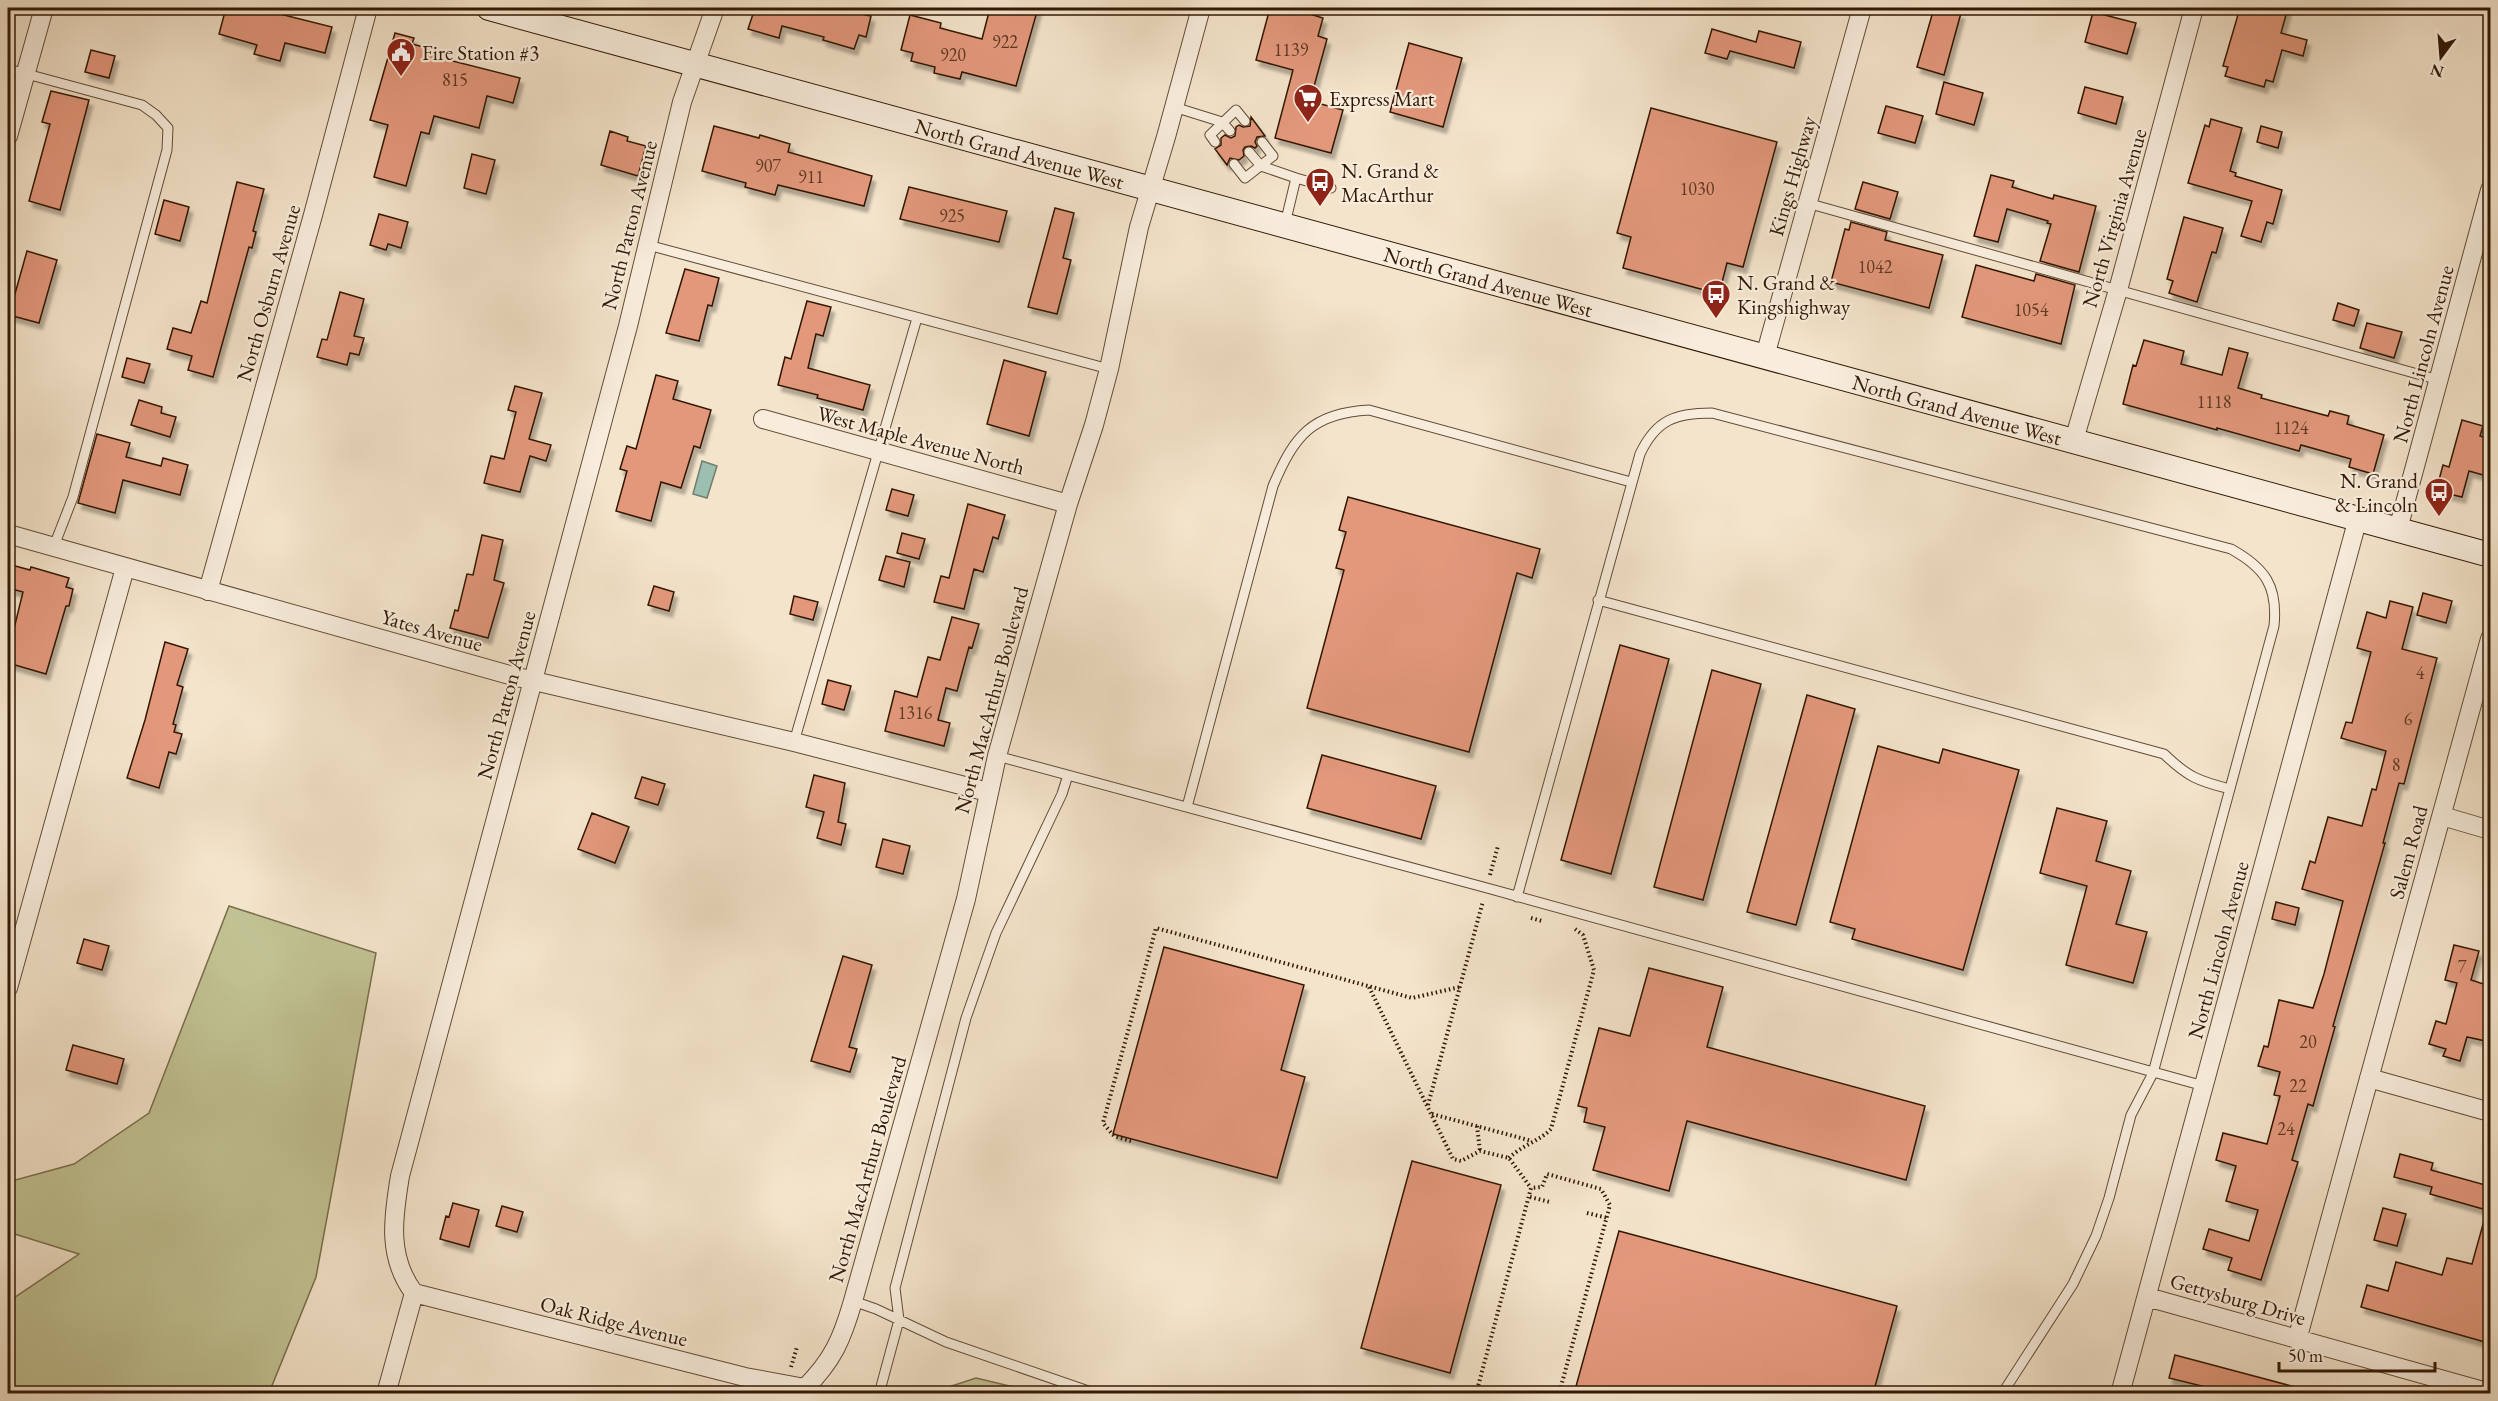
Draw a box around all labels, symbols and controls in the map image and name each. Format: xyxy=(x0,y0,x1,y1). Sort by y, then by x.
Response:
north arrow xyxy=(2411,27,2471,87)
house number: 922 xyxy=(992,30,1018,53)
public building icon: Fire Station #3 xyxy=(385,36,417,78)
house number: 1139 xyxy=(1274,38,1309,61)
place label: Fire Station #3 xyxy=(422,39,539,66)
house number: 920 xyxy=(940,43,966,66)
text: N xyxy=(2428,59,2446,83)
house number: 815 xyxy=(442,68,468,91)
supermarket icon: Express Mart xyxy=(1292,82,1324,124)
place label: Express Mart xyxy=(1329,85,1435,112)
street label: North Grand Avenue West xyxy=(912,112,1127,195)
street label: Kings Highway xyxy=(1762,112,1822,239)
street label: North Virginia Avenue xyxy=(2076,125,2152,311)
street label: North Patton Avenue xyxy=(595,137,663,313)
house number: 907 xyxy=(755,154,781,177)
place label: N. Grand & MacArthur xyxy=(1341,157,1439,208)
house number: 911 xyxy=(798,165,824,188)
bus stop icon: N. Grand & MacArthur xyxy=(1304,166,1336,208)
house number: 1030 xyxy=(1680,177,1715,200)
street label: North Osburn Avenue xyxy=(230,201,306,385)
house number: 925 xyxy=(939,204,965,227)
street label: North Grand Avenue West xyxy=(1381,240,1596,323)
house number: 1042 xyxy=(1858,255,1893,278)
street label: North Lincoln Avenue xyxy=(2386,262,2460,446)
place label: N. Grand & Kingshighway xyxy=(1737,269,1851,320)
bus stop icon: N. Grand & Kingshighway xyxy=(1700,278,1732,320)
house number: 1054 xyxy=(2014,298,2049,321)
street label: North Grand Avenue West xyxy=(1850,368,2065,451)
house number: 1118 xyxy=(2197,390,2231,413)
street label: West Maple Avenue North xyxy=(814,399,1028,481)
house number: 1124 xyxy=(2274,416,2309,439)
place label: N. Grand & Lincoln xyxy=(2335,467,2418,518)
bus stop icon: N. Grand & Lincoln xyxy=(2423,476,2455,518)
street label: North MacArthur Boulevard xyxy=(948,583,1034,817)
street label: Yates Avenue xyxy=(378,603,486,657)
street label: North Patton Avenue xyxy=(470,608,542,782)
house number: 4 xyxy=(2416,661,2425,684)
house number: 1316 xyxy=(898,701,933,724)
house number: 6 xyxy=(2404,707,2413,730)
house number: 8 xyxy=(2392,753,2400,776)
street label: Salem Road xyxy=(2383,802,2434,902)
street label: North Lincoln Avenue xyxy=(2181,858,2255,1042)
house number: 7 xyxy=(2458,955,2467,978)
house number: 20 xyxy=(2299,1030,2317,1053)
street label: North MacArthur Boulevard xyxy=(822,1052,912,1285)
house number: 22 xyxy=(2289,1074,2307,1097)
house number: 24 xyxy=(2277,1117,2295,1140)
street label: Gettysburg Drive xyxy=(2167,1267,2309,1331)
street label: Oak Ridge Avenue xyxy=(537,1290,691,1352)
scale bar xyxy=(2279,1335,2435,1373)
text: 50 m xyxy=(2288,1344,2323,1367)

